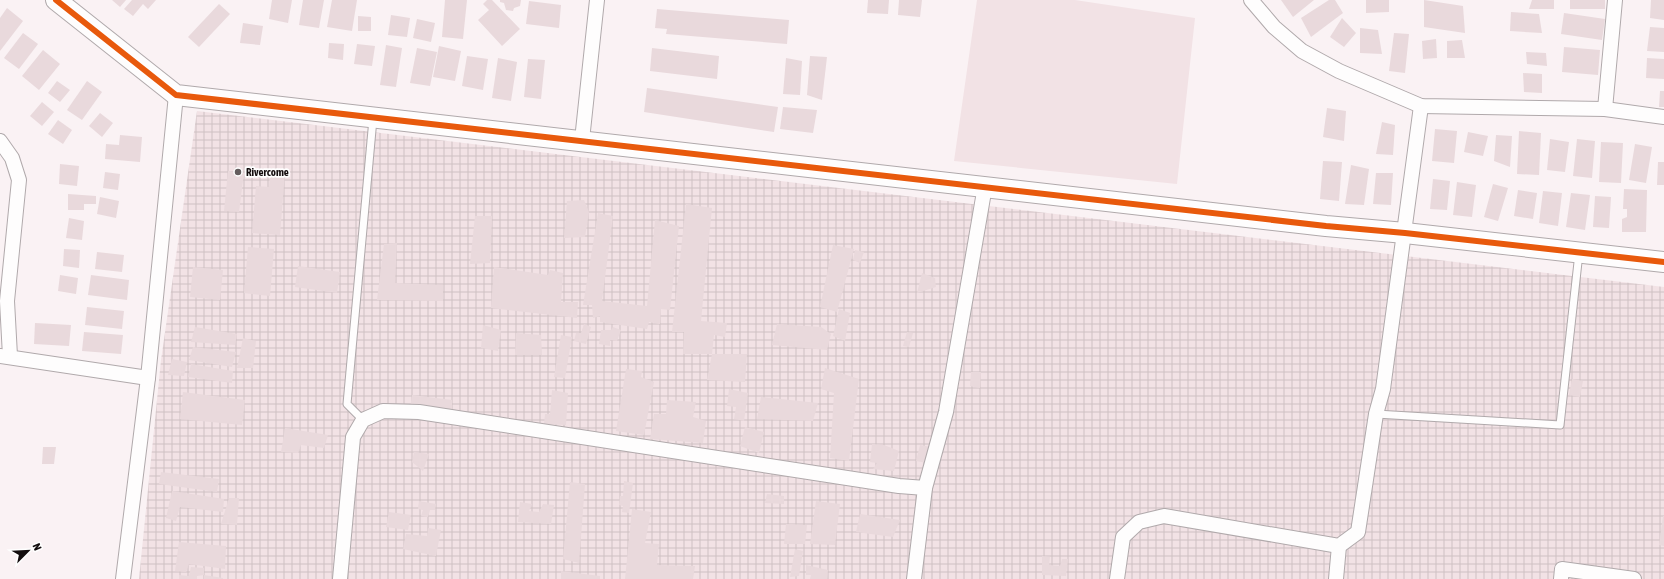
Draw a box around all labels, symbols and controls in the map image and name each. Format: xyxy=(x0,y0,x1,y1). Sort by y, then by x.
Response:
place label: Rivercome xyxy=(246,166,289,178)
marker: Rivercome xyxy=(233,167,243,177)
north arrow xyxy=(8,531,48,571)
text: N xyxy=(30,542,44,552)

